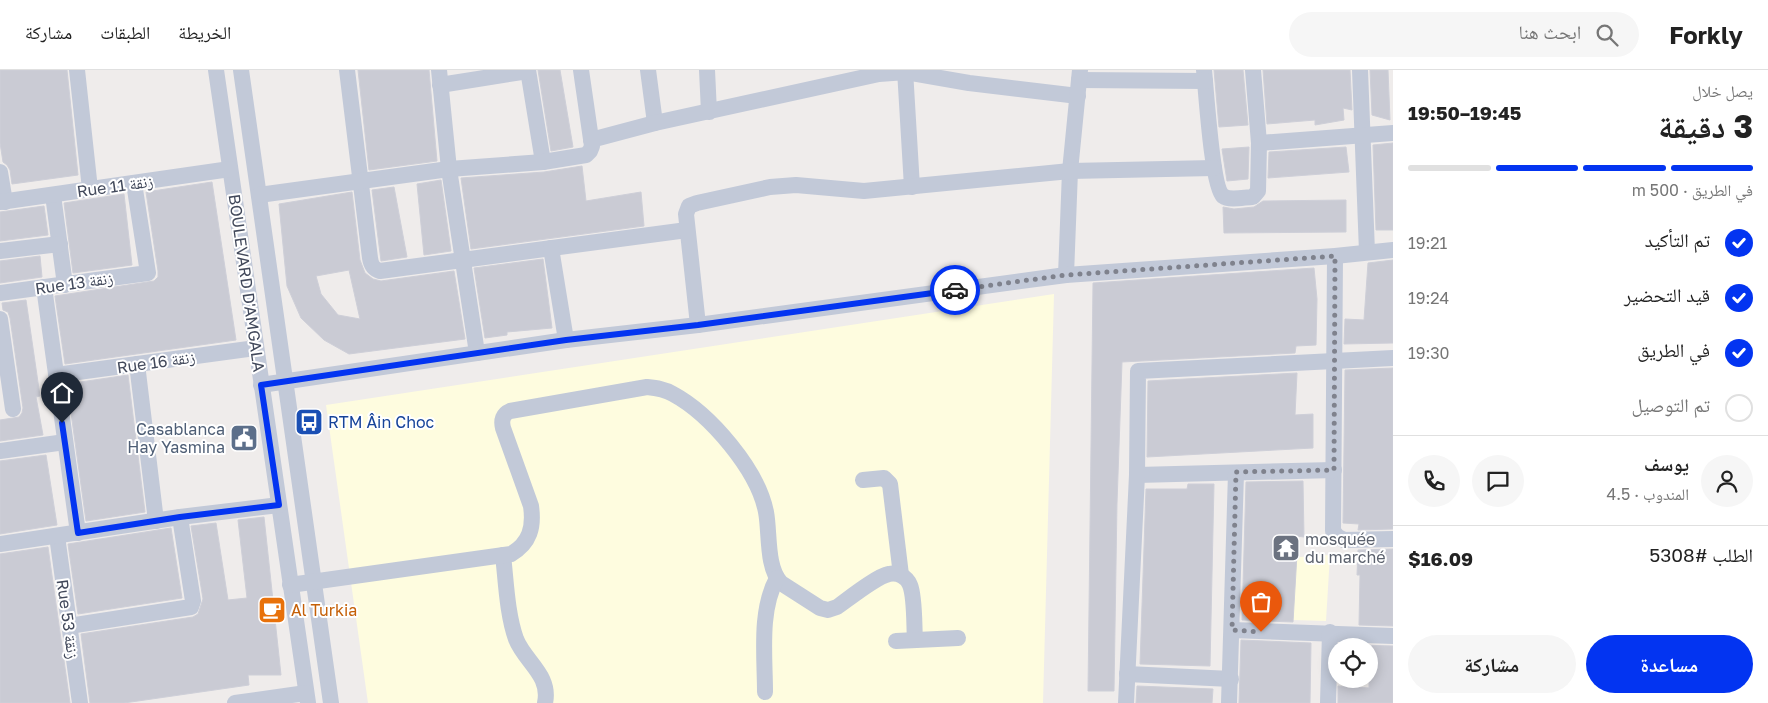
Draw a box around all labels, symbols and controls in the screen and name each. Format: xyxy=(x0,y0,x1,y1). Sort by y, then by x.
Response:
search box xyxy=(1289,12,1639,57)
text: ابحث هنا xyxy=(1519,20,1581,43)
text: Forkly xyxy=(1669,20,1743,49)
text: مشاركة xyxy=(25,21,72,43)
text: الطبقات xyxy=(100,21,150,43)
text: الخريطة xyxy=(178,21,231,43)
icon: search xyxy=(1593,21,1621,49)
text: يصل خلال xyxy=(1692,81,1753,101)
text: 19:45–19:50 xyxy=(1408,101,1521,124)
text: 3 دقيقة xyxy=(1658,107,1753,145)
street label: Rue 11 زنقة xyxy=(75,171,155,201)
text: في الطريق · 500 m xyxy=(1632,180,1753,200)
street label: BOULEVARD D'AMGALA xyxy=(225,193,269,373)
text: تم التأكيد xyxy=(1645,228,1710,251)
icon: check xyxy=(1725,229,1753,257)
text: 19:21 xyxy=(1408,233,1447,253)
courier xyxy=(930,265,980,315)
street label: Rue 13 زنقة xyxy=(34,268,114,298)
icon: car xyxy=(941,276,969,304)
text: قيد التحضير xyxy=(1624,283,1710,306)
icon: check xyxy=(1725,284,1753,312)
text: 19:24 xyxy=(1408,288,1449,308)
text: في الطريق xyxy=(1637,338,1710,361)
icon: check xyxy=(1725,339,1753,367)
text: 19:30 xyxy=(1408,343,1450,363)
street label: Rue 16 زنقة xyxy=(116,347,196,377)
pin xyxy=(41,372,83,423)
icon: home xyxy=(48,379,76,407)
text: تم التوصيل xyxy=(1631,393,1710,416)
bus stop icon: RTM Âin Choc xyxy=(294,407,324,437)
place label: RTM Âin Choc xyxy=(328,412,435,432)
place label: Casablanca Hay Yasmina xyxy=(127,419,225,457)
public building icon: Casablanca Hay Yasmina xyxy=(229,423,259,453)
text: يوسف xyxy=(1644,452,1689,475)
button: phone xyxy=(1408,455,1460,507)
button: chat xyxy=(1472,455,1524,507)
button: person xyxy=(1701,455,1753,507)
text: المندوب · 4.5 xyxy=(1606,484,1689,504)
place label: mosquée du marché xyxy=(1305,529,1386,567)
temple icon: mosquée du marché xyxy=(1271,533,1301,563)
text: الطلب #5308 xyxy=(1649,543,1753,566)
text: $16.09 xyxy=(1408,547,1473,570)
street label: Rue 53 زنقة xyxy=(53,578,83,660)
pin xyxy=(1240,581,1282,632)
icon: bag xyxy=(1247,588,1275,616)
cafe icon: Al Turkia xyxy=(257,595,287,625)
place label: Al Turkia xyxy=(291,600,357,620)
button: مشاركة xyxy=(1408,635,1576,693)
button: مساعدة xyxy=(1586,635,1753,693)
map controls xyxy=(1328,638,1378,688)
button: locate xyxy=(1328,638,1378,688)

